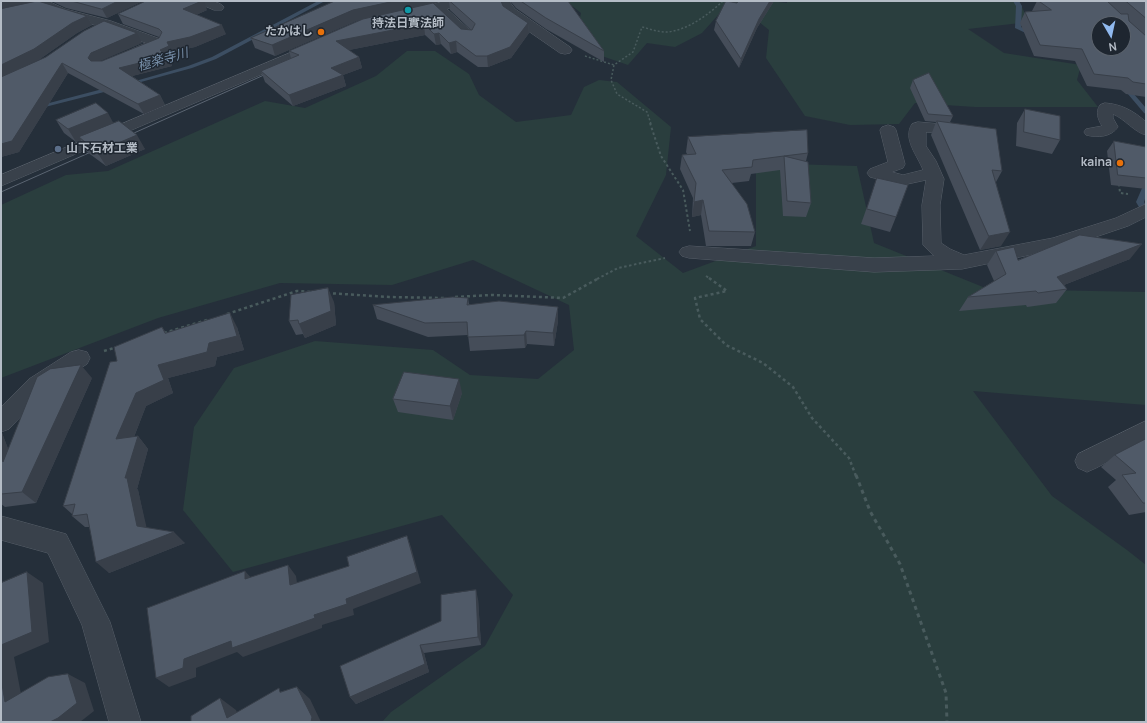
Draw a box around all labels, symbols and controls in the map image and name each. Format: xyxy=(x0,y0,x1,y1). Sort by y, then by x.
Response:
marker: 持法日實法師 xyxy=(403,5,413,15)
north arrow xyxy=(1091,16,1131,56)
place label: 持法日實法師 xyxy=(372,17,444,31)
place label: たかはし xyxy=(265,25,313,39)
marker: たかはし xyxy=(316,27,326,37)
text: N xyxy=(1108,39,1118,55)
water label: 極楽寺川 xyxy=(136,45,190,75)
place label: 山下石材工業 xyxy=(66,142,138,156)
marker: 山下石材工業 xyxy=(53,144,63,154)
place label: kaina xyxy=(1081,156,1112,170)
marker: kaina xyxy=(1115,158,1125,168)

